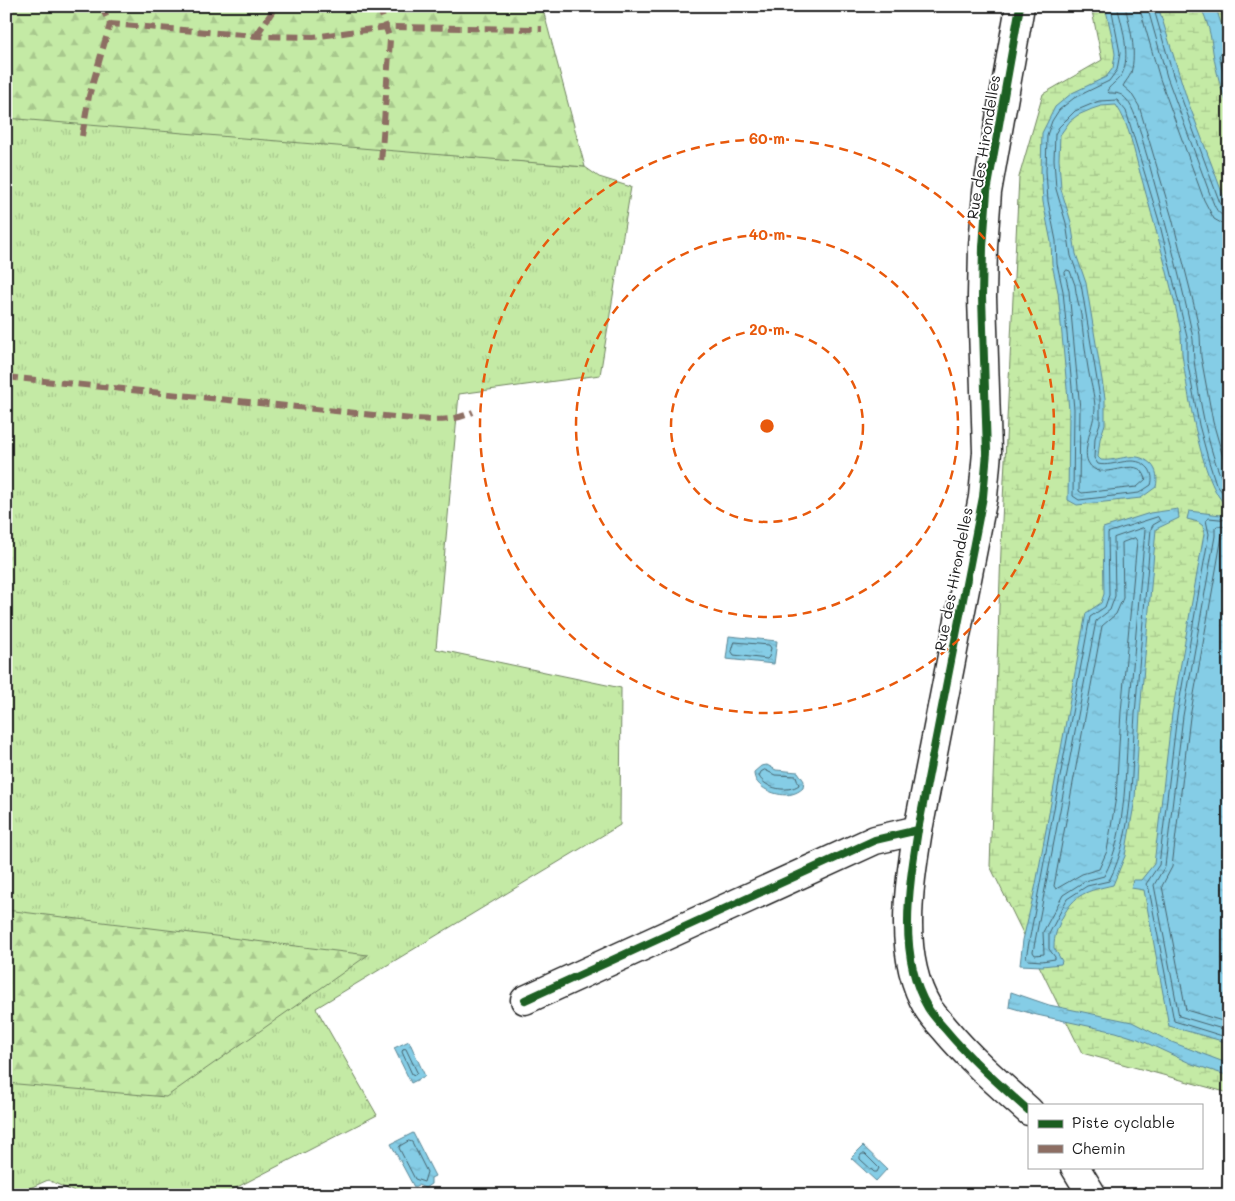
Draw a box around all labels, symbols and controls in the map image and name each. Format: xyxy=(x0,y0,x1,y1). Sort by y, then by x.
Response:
street label: Rue des Hirondelles xyxy=(962,73,1004,221)
text: 60 m xyxy=(749,128,785,148)
text: 40 m xyxy=(749,224,785,244)
text: 20 m xyxy=(749,319,785,339)
centre of rings xyxy=(758,417,776,435)
street label: Rue des Hirondelles xyxy=(929,506,977,652)
legend xyxy=(1028,1104,1202,1168)
text: Piste cyclable xyxy=(1072,1112,1175,1132)
text: Chemin xyxy=(1072,1138,1125,1158)

